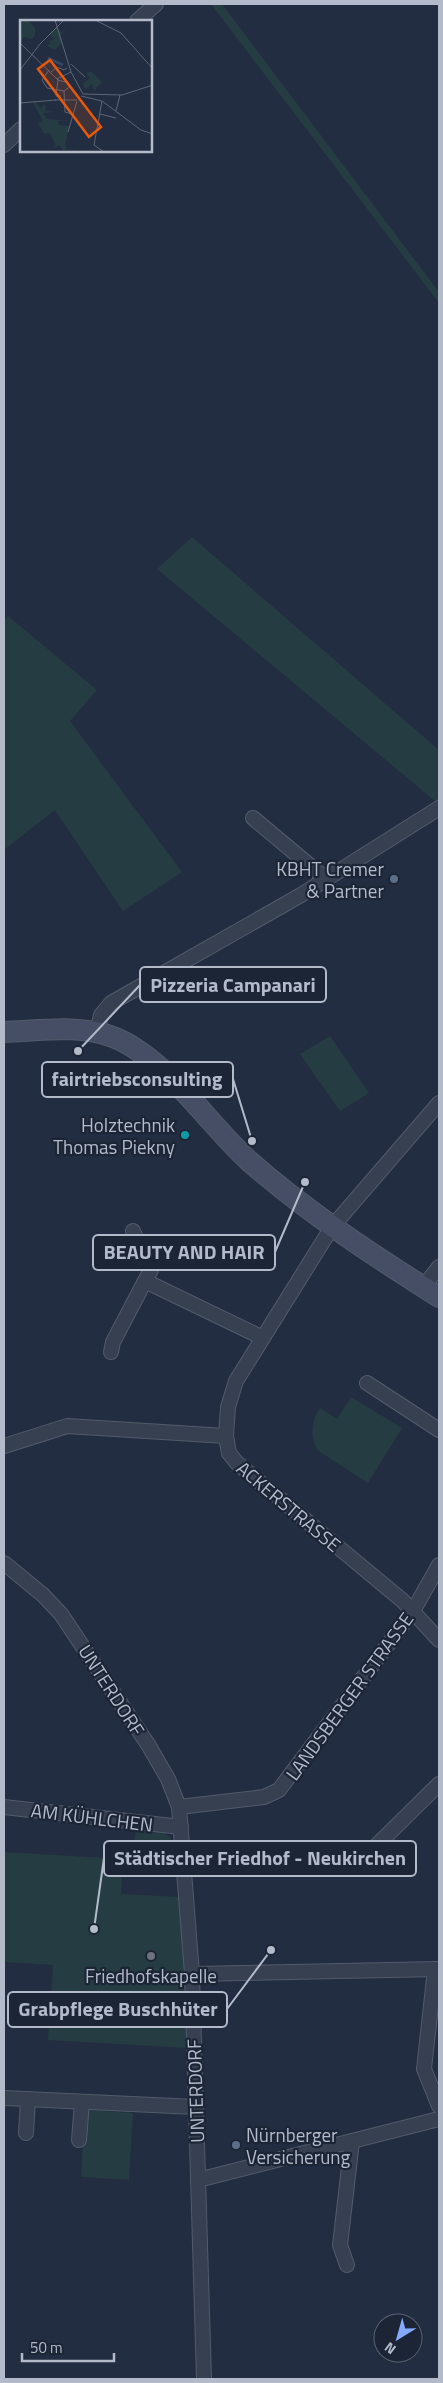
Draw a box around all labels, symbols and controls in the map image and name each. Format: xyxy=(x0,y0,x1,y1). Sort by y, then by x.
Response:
inset map xyxy=(20,20,152,152)
place label: KBHT Cremer & Partner xyxy=(276,854,384,905)
marker: KBHT Cremer & Partner xyxy=(388,873,400,885)
callout: Pizzeria Campanari xyxy=(140,967,326,1002)
text: Pizzeria Campanari xyxy=(150,969,316,1000)
callout: fairtriebsconsulting xyxy=(42,1062,233,1097)
text: fairtriebsconsulting xyxy=(52,1063,223,1094)
place label: Holztechnik Thomas Piekny xyxy=(53,1110,175,1161)
marker: Holztechnik Thomas Piekny xyxy=(179,1129,191,1141)
callout: BEAUTY AND HAIR xyxy=(93,1235,275,1270)
text: BEAUTY AND HAIR xyxy=(103,1236,265,1267)
street label: ACKERSTRASSE xyxy=(230,1454,348,1558)
street label: LANDSBERGER STRASSE xyxy=(278,1606,420,1786)
street label: UNTERDORF xyxy=(72,1639,152,1741)
street label: AM KÜHLCHEN xyxy=(29,1795,155,1839)
callout: Städtischer Friedhof - Neukirchen xyxy=(104,1841,416,1876)
text: Städtischer Friedhof - Neukirchen xyxy=(114,1842,406,1873)
marker: Friedhofskapelle xyxy=(145,1950,157,1962)
place label: Friedhofskapelle xyxy=(85,1961,217,1990)
callout: Grabpflege Buschhüter xyxy=(8,1992,227,2027)
text: Grabpflege Buschhüter xyxy=(18,1993,218,2024)
street label: UNTERDORF xyxy=(179,2039,211,2143)
place label: Nürnberger Versicherung xyxy=(246,2120,351,2171)
marker: Nürnberger Versicherung xyxy=(230,2139,242,2151)
north arrow xyxy=(373,2313,423,2363)
scale bar xyxy=(22,2330,115,2362)
text: 50 m xyxy=(30,2336,63,2359)
text: N xyxy=(380,2337,400,2360)

